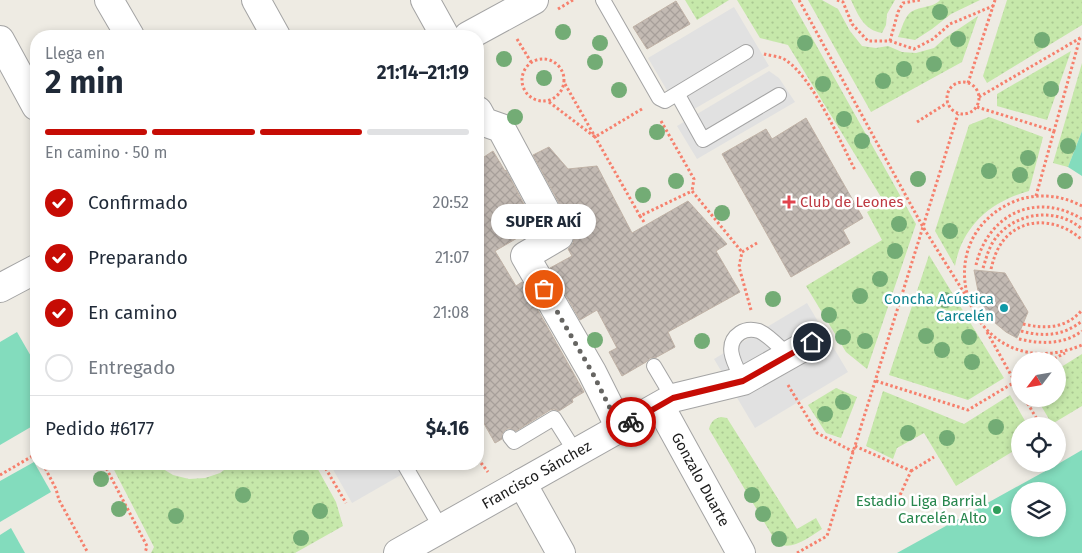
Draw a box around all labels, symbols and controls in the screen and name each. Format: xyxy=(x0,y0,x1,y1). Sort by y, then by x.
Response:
text: Llega en xyxy=(45,44,105,63)
text: 21:14–21:19 xyxy=(377,61,469,84)
text: 2 min xyxy=(45,63,124,101)
text: En camino · 50 m xyxy=(45,143,167,162)
icon: check xyxy=(45,189,73,217)
text: Confirmado xyxy=(88,191,188,214)
text: 20:52 xyxy=(433,193,469,212)
place label: Club de Leones xyxy=(800,193,903,211)
marker: Club de Leones xyxy=(782,195,796,209)
callout: SUPER AKÍ xyxy=(492,204,596,239)
text: SUPER AKÍ xyxy=(506,212,581,231)
icon: check xyxy=(45,244,73,272)
text: Preparando xyxy=(88,246,188,269)
text: 21:07 xyxy=(435,248,469,267)
pin xyxy=(523,268,565,310)
icon: bag xyxy=(530,275,558,303)
place label: Concha Acústica Carcelén xyxy=(884,290,994,325)
icon: check xyxy=(45,299,73,327)
text: En camino xyxy=(88,301,177,324)
marker: Concha Acústica Carcelén xyxy=(998,302,1010,314)
text: 21:08 xyxy=(433,303,469,322)
pin xyxy=(791,321,833,363)
icon: home xyxy=(798,328,826,356)
north arrow xyxy=(1011,352,1066,408)
map controls xyxy=(1011,352,1066,537)
text: Entregado xyxy=(88,356,175,379)
courier xyxy=(606,397,656,447)
icon: bike xyxy=(617,408,645,436)
text: Pedido #6177 xyxy=(45,417,154,440)
text: $4.16 xyxy=(426,417,469,440)
button: locate xyxy=(1011,417,1066,472)
street label: Gonzalo Duarte xyxy=(668,430,734,530)
street label: Francisco Sánchez xyxy=(479,437,595,513)
button: layers xyxy=(1011,482,1066,537)
place label: Estadio Liga Barrial Carcelén Alto xyxy=(856,492,988,527)
marker: Estadio Liga Barrial Carcelén Alto xyxy=(991,504,1003,516)

